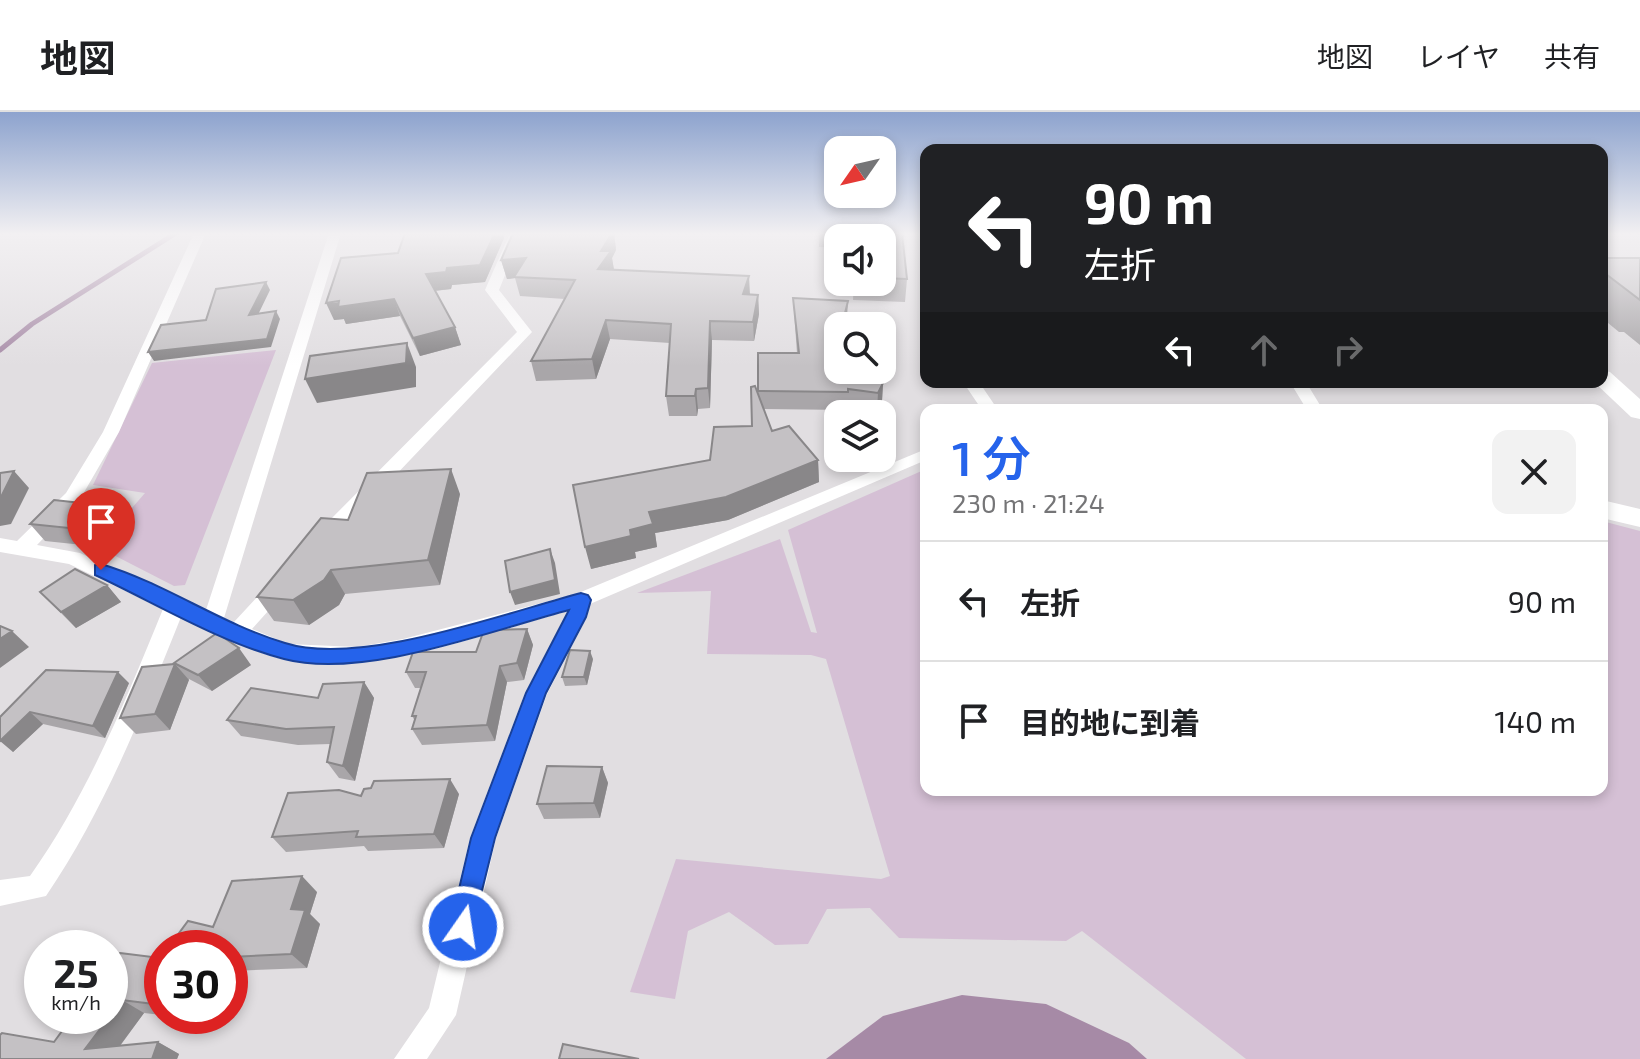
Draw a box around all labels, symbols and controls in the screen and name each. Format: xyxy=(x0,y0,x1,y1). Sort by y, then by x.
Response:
text: 地図 xyxy=(40,34,116,80)
text: 地図 xyxy=(1317,39,1373,73)
text: レイヤ xyxy=(1417,39,1500,73)
text: 共有 xyxy=(1544,39,1600,73)
north arrow xyxy=(824,136,896,208)
map controls xyxy=(824,136,896,472)
text: 90 m xyxy=(1084,168,1214,235)
icon: left xyxy=(952,176,1056,280)
button: sound xyxy=(824,224,896,296)
text: 左折 xyxy=(1084,242,1156,285)
button: search xyxy=(824,312,896,384)
icon: left xyxy=(1158,328,1202,372)
icon: ahead xyxy=(1242,328,1286,372)
icon: right xyxy=(1326,328,1370,372)
button: layers xyxy=(824,400,896,472)
text: 1 分 xyxy=(952,428,1031,486)
button: close xyxy=(1492,430,1576,514)
text: 230 m · 21:24 xyxy=(952,487,1105,518)
pin xyxy=(67,488,135,570)
icon: arrive xyxy=(79,500,123,544)
icon: left xyxy=(952,579,996,623)
text: 90 m xyxy=(1508,583,1576,619)
text: 左折 xyxy=(1020,584,1080,620)
icon: arrive xyxy=(952,699,996,743)
text: 140 m xyxy=(1495,703,1576,739)
text: 目的地に到着 xyxy=(1020,704,1200,740)
position arrow xyxy=(421,885,505,969)
speed limit sign: 30 xyxy=(144,930,248,1034)
text: 25 xyxy=(53,948,99,996)
text: km/h xyxy=(51,990,101,1014)

